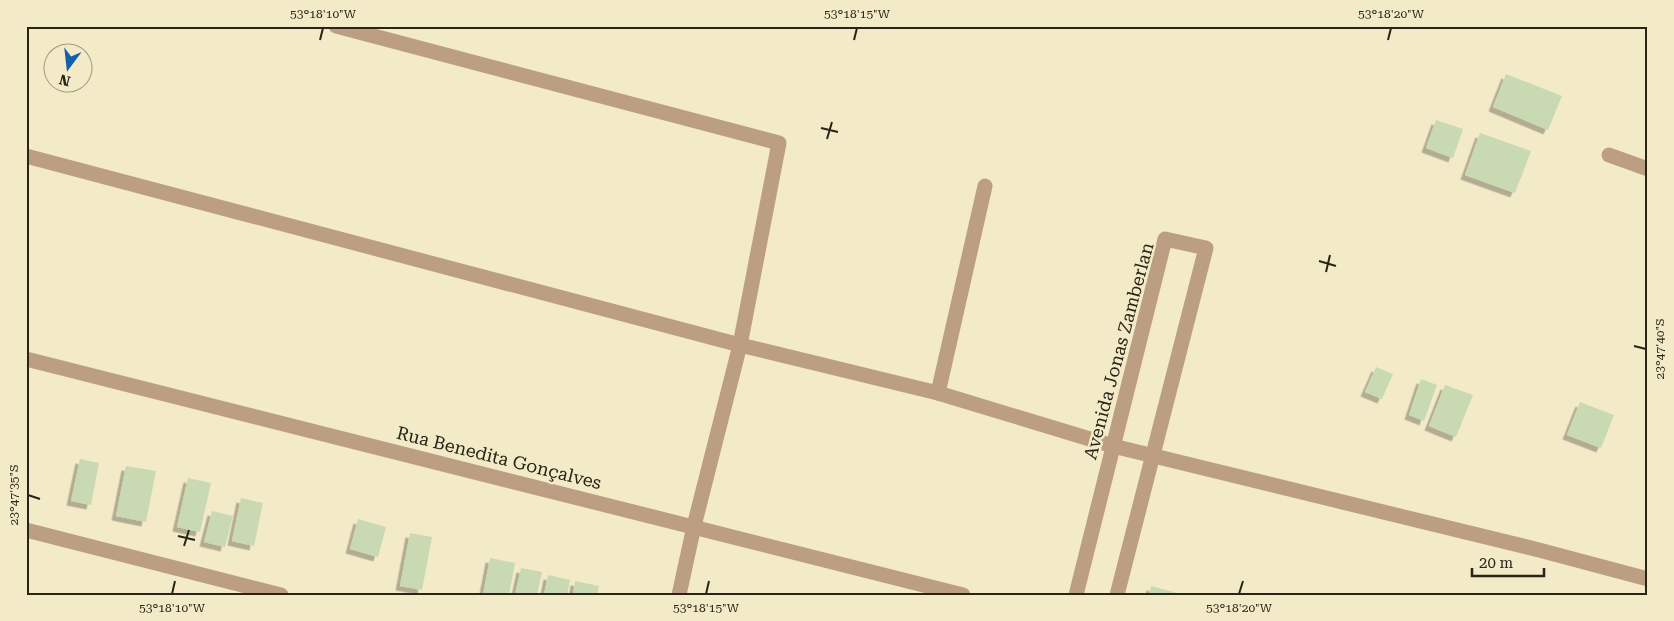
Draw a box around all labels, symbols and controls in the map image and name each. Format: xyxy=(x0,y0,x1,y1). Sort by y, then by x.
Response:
text: 53°18'10"W xyxy=(290,7,357,21)
text: 53°18'15"W xyxy=(824,7,891,21)
text: 53°18'20"W xyxy=(1358,7,1425,21)
north arrow xyxy=(42,42,92,92)
text: N xyxy=(57,71,72,90)
street label: Avenida Jonas Zamberlan xyxy=(1079,240,1158,462)
text: 23°47'40"S xyxy=(1653,319,1667,379)
street label: Rua Benedita Gonçalves xyxy=(395,422,604,493)
text: 23°47'35"S xyxy=(7,465,21,525)
scale bar xyxy=(1472,546,1544,578)
text: 20 m xyxy=(1479,554,1514,572)
text: 53°18'10"W xyxy=(139,601,206,615)
text: 53°18'15"W xyxy=(673,601,740,615)
text: 53°18'20"W xyxy=(1206,601,1273,615)

